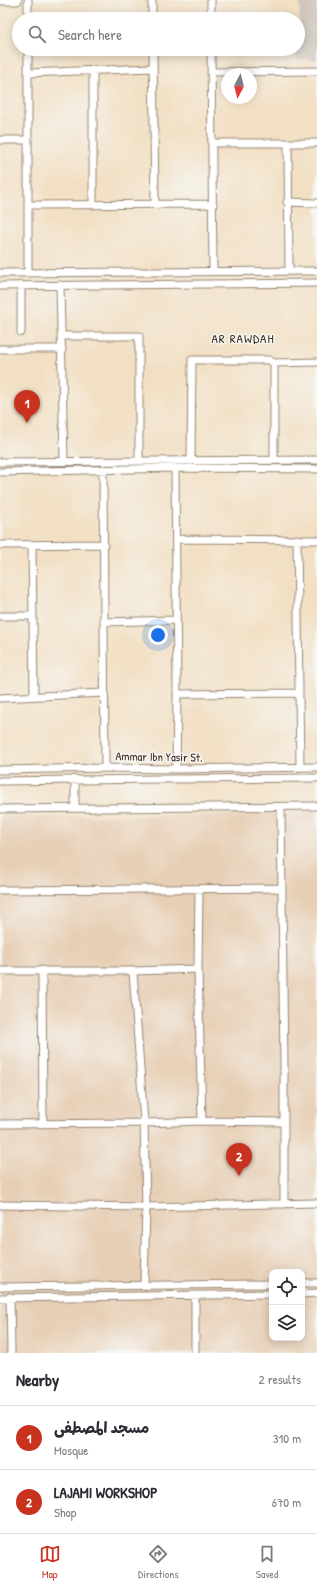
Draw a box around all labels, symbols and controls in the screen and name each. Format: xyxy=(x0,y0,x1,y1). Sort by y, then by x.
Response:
search box xyxy=(12,12,305,56)
icon: search xyxy=(26,23,48,45)
text: Search here xyxy=(58,24,122,45)
north arrow xyxy=(221,68,257,104)
district label: AR RAWDAH xyxy=(211,329,275,347)
pin: 1 xyxy=(14,390,40,423)
your location xyxy=(148,625,168,645)
street label: Ammar Ibn Yasir St. xyxy=(115,747,203,766)
pin: 2 xyxy=(226,1143,252,1176)
map controls xyxy=(269,1269,305,1341)
button: locate xyxy=(269,1269,305,1305)
button: layers xyxy=(269,1305,305,1341)
text: Nearby xyxy=(16,1368,59,1391)
text: 2 results xyxy=(259,1370,301,1388)
text: مسجد المصطفى xyxy=(54,1417,149,1438)
text: 1 xyxy=(27,1429,31,1447)
text: 310 m xyxy=(273,1429,301,1447)
text: Mosque xyxy=(54,1441,88,1459)
text: LAJAMI WORKSHOP xyxy=(54,1482,157,1503)
text: 2 xyxy=(26,1493,32,1511)
text: 670 m xyxy=(272,1493,301,1511)
text: Shop xyxy=(54,1503,76,1521)
tab: Map xyxy=(39,1543,61,1581)
tab: Directions xyxy=(138,1543,179,1581)
tab: Saved xyxy=(256,1543,278,1581)

